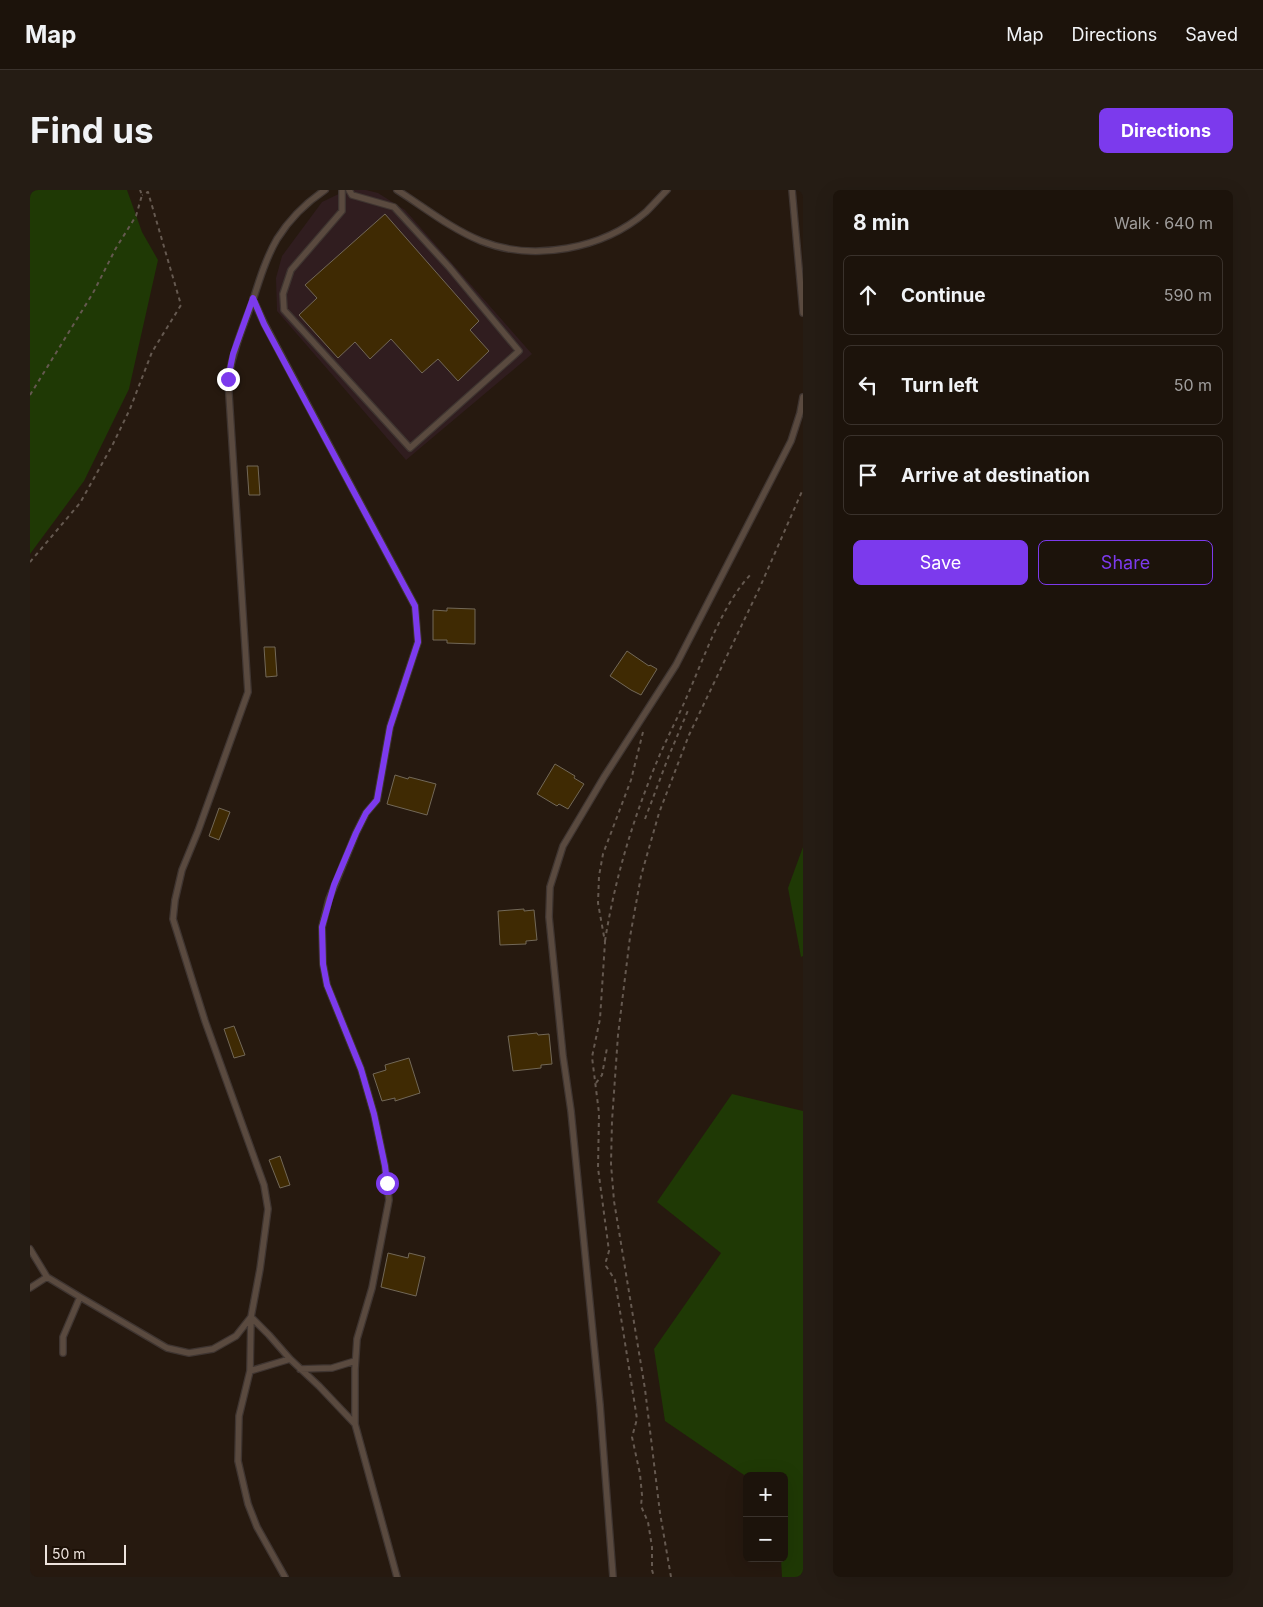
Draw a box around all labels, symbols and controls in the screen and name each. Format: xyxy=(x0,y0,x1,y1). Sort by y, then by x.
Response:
text: Map xyxy=(25,20,76,49)
text: Map xyxy=(1006,24,1044,45)
text: Directions xyxy=(1072,24,1157,45)
text: Saved xyxy=(1185,24,1238,45)
button: Directions xyxy=(1099,108,1233,153)
text: Find us xyxy=(30,109,154,151)
text: 8 min xyxy=(853,210,910,235)
text: Walk · 640 m xyxy=(1114,213,1213,233)
icon: ahead xyxy=(854,281,882,309)
text: Continue xyxy=(901,284,986,307)
text: 590 m xyxy=(1164,285,1212,305)
route end xyxy=(217,368,240,391)
icon: left xyxy=(854,371,882,399)
text: Turn left xyxy=(901,374,979,397)
text: 50 m xyxy=(1174,375,1212,395)
icon: arrive xyxy=(854,461,882,489)
text: Arrive at destination xyxy=(901,464,1090,487)
button: Save xyxy=(853,540,1028,585)
button: Share xyxy=(1038,540,1213,585)
route start xyxy=(376,1172,399,1195)
map controls xyxy=(743,1472,788,1562)
button: + xyxy=(743,1472,788,1517)
button: − xyxy=(743,1517,788,1562)
scale bar xyxy=(45,1542,126,1565)
text: 50 m xyxy=(52,1545,86,1562)

